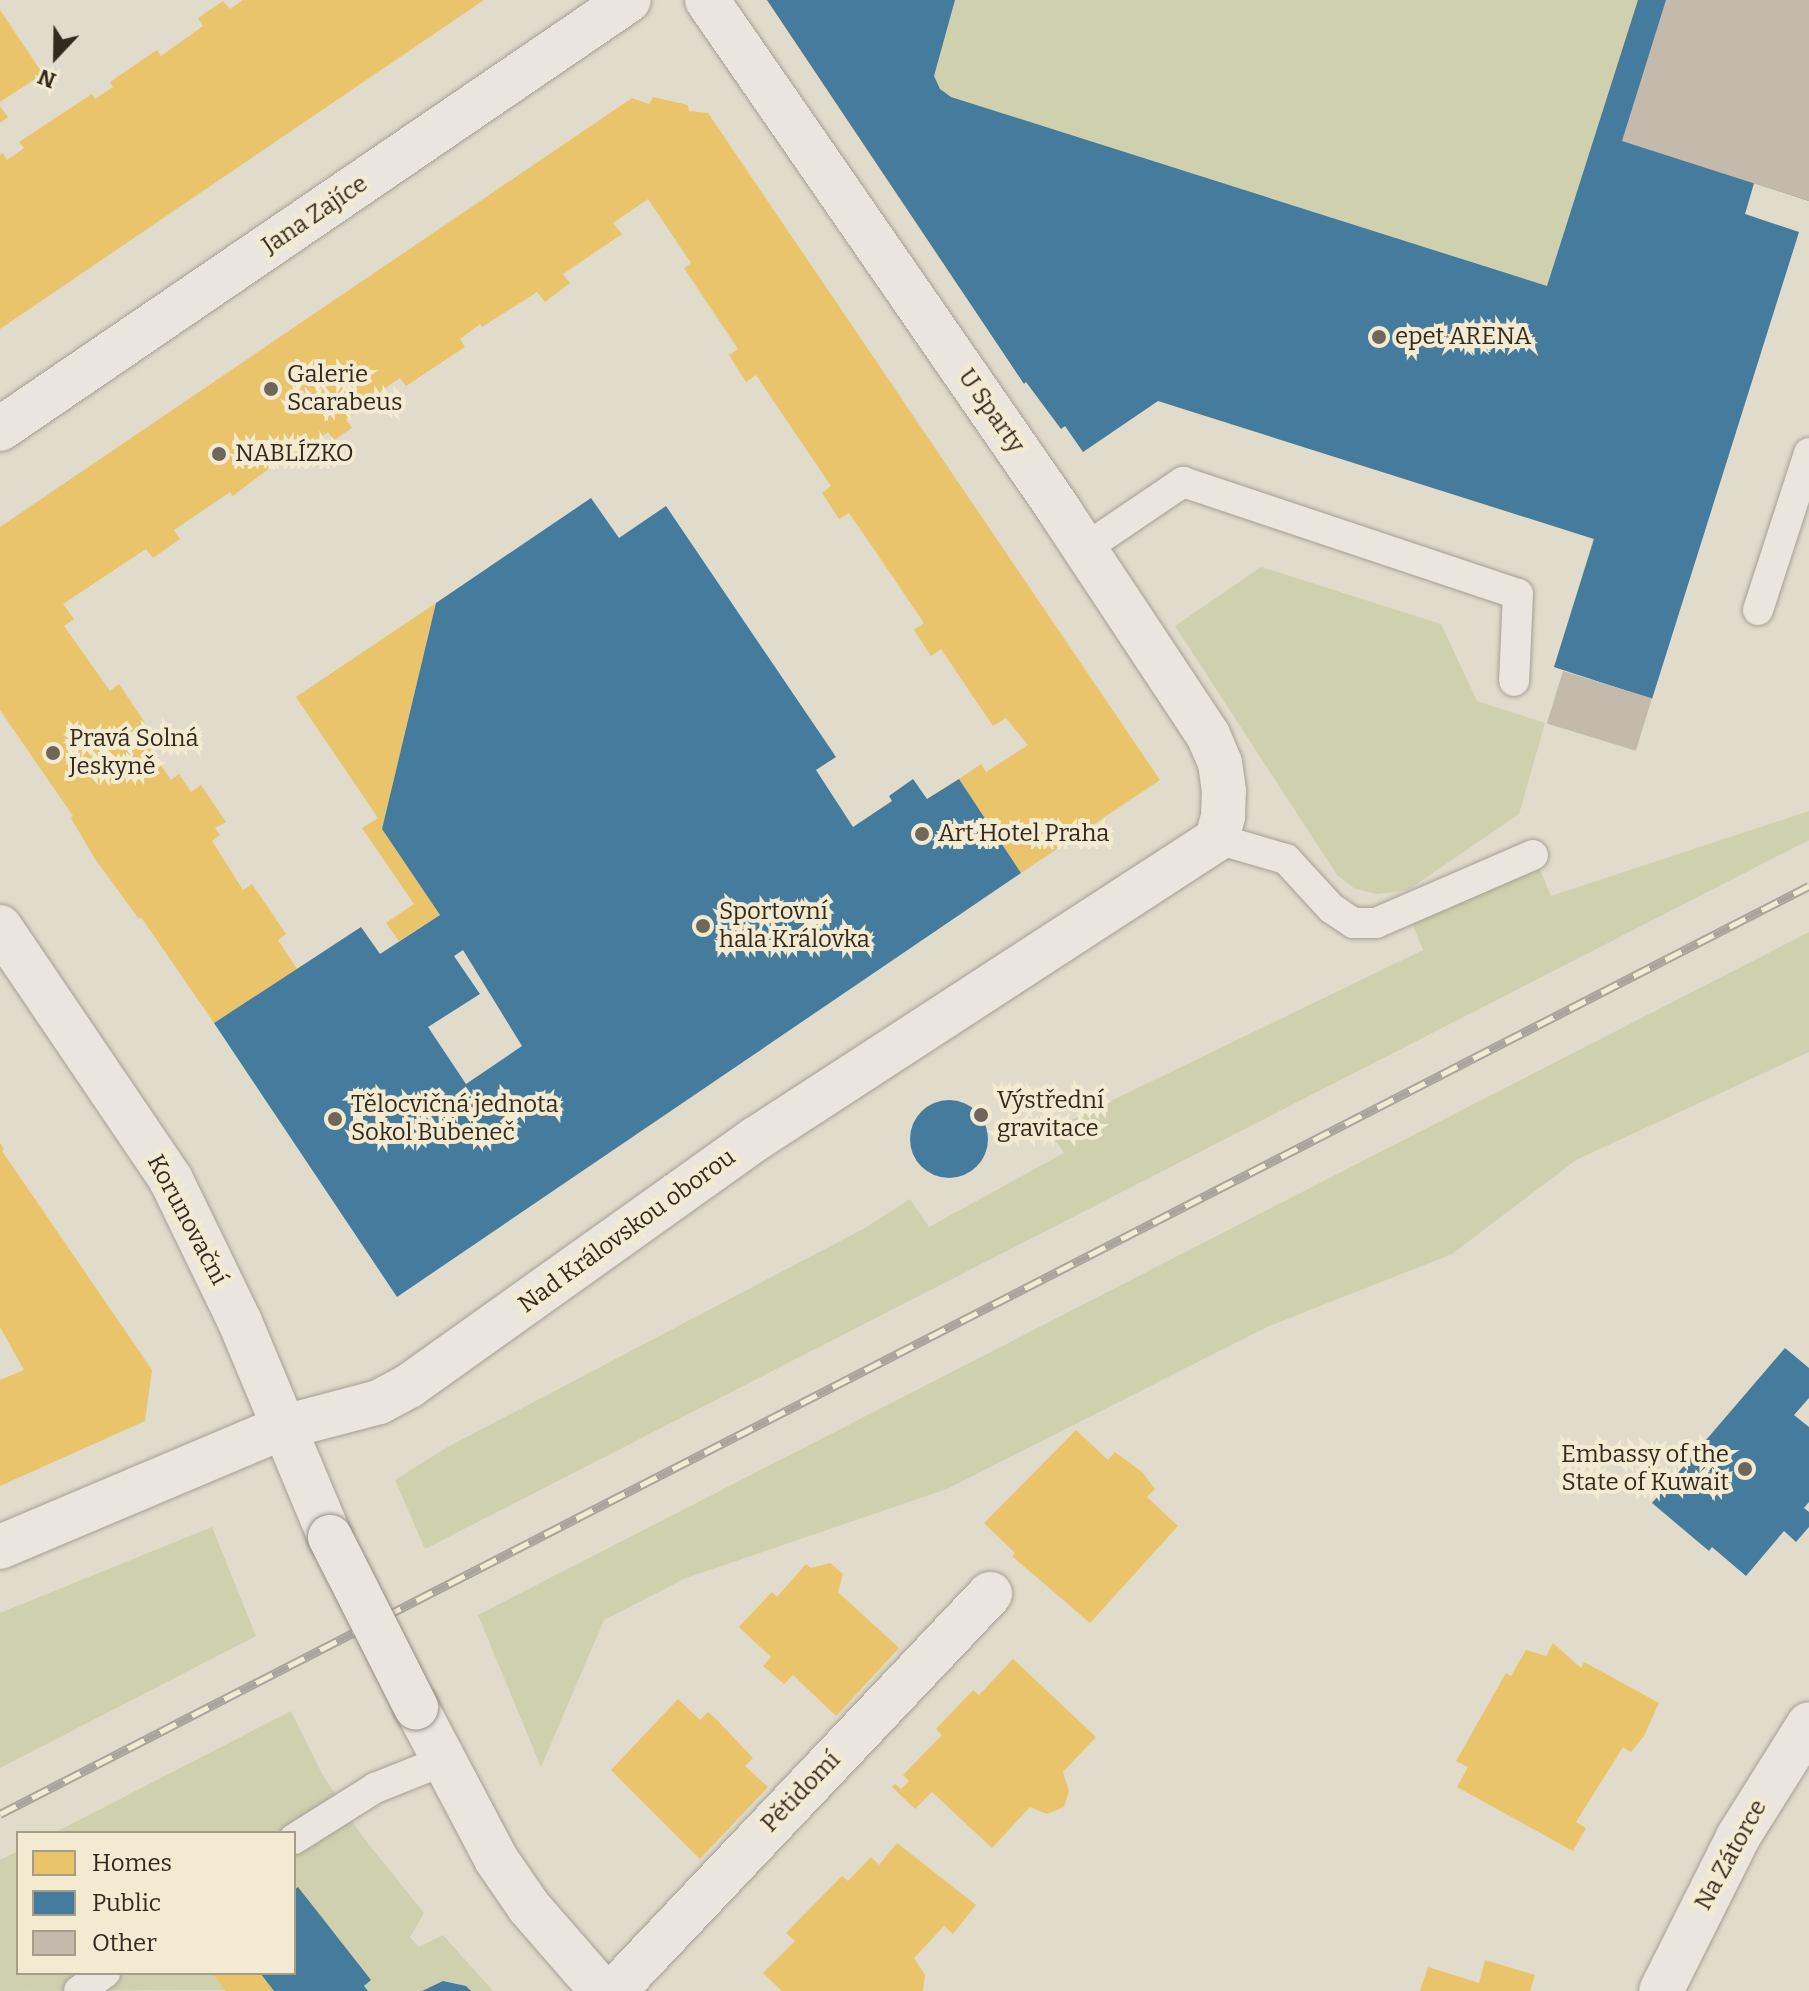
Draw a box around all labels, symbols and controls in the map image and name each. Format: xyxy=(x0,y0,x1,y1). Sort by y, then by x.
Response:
north arrow xyxy=(16,16,96,96)
text: N xyxy=(34,63,60,94)
street label: Jana Zajíce xyxy=(257,169,373,261)
place label: epet ARENA xyxy=(1395,323,1531,351)
marker: epet ARENA xyxy=(1370,328,1388,346)
place label: Galerie Scarabeus xyxy=(287,361,402,417)
street label: U Sparty xyxy=(952,364,1030,458)
marker: Galerie Scarabeus xyxy=(262,380,280,398)
place label: NABLÍZKO xyxy=(235,440,354,468)
marker: NABLÍZKO xyxy=(210,445,228,463)
place label: Pravá Solná Jeskyně xyxy=(69,725,199,781)
marker: Pravá Solná Jeskyně xyxy=(44,744,62,762)
place label: Art Hotel Praha xyxy=(938,820,1109,848)
marker: Art Hotel Praha xyxy=(913,825,931,843)
place label: Sportovní hala Královka xyxy=(719,898,870,954)
marker: Sportovní hala Královka xyxy=(694,917,712,935)
place label: Výstřední gravitace xyxy=(997,1087,1104,1143)
place label: Tělocvičná jednota Sokol Bubeneč xyxy=(351,1091,559,1147)
marker: Výstřední gravitace xyxy=(972,1106,990,1124)
marker: Tělocvičná jednota Sokol Bubeneč xyxy=(326,1110,344,1128)
street label: Nad Královskou oborou xyxy=(513,1143,741,1319)
street label: Korunovační xyxy=(141,1150,233,1290)
place label: Embassy of the State of Kuwait xyxy=(1561,1441,1729,1497)
marker: Embassy of the State of Kuwait xyxy=(1736,1460,1754,1478)
street label: Pětidomí xyxy=(756,1746,846,1838)
street label: Na Zátorce xyxy=(1689,1795,1773,1915)
legend xyxy=(16,1831,296,1975)
text: Homes xyxy=(92,1849,172,1877)
text: Public xyxy=(92,1889,161,1917)
text: Other xyxy=(92,1929,157,1957)

